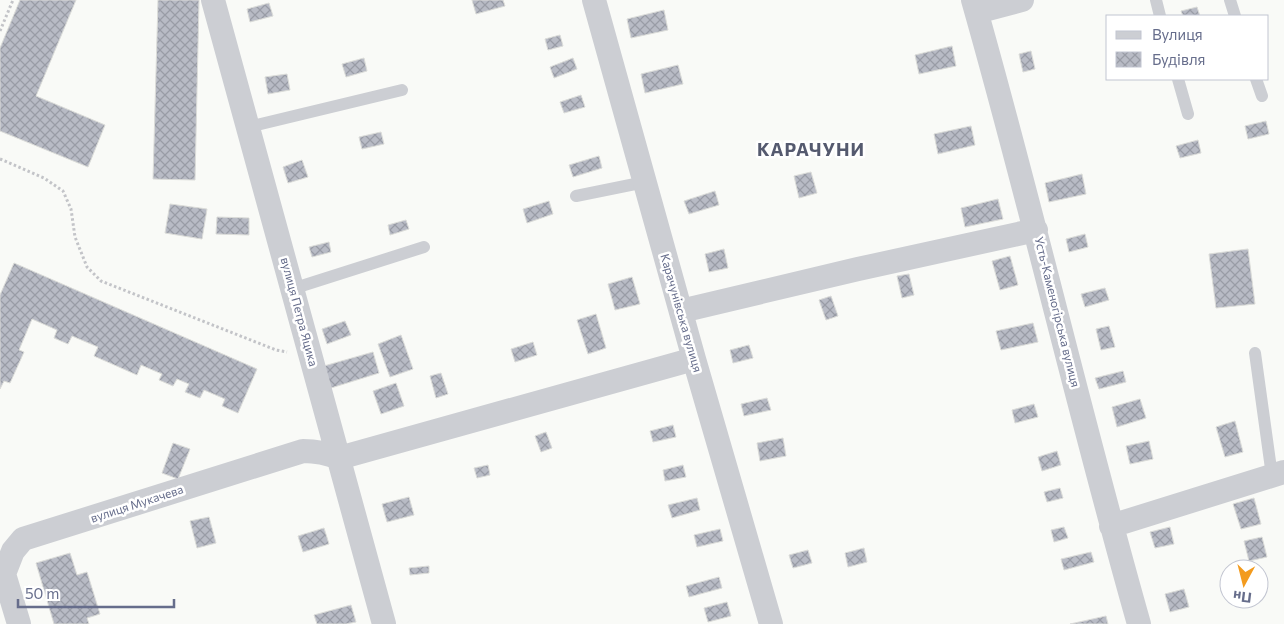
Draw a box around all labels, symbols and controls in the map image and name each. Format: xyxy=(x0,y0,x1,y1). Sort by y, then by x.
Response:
legend xyxy=(1106,15,1269,80)
text: Вулиця xyxy=(1152,25,1203,43)
text: Будівля xyxy=(1152,50,1205,68)
district label: КАРАЧУНИ xyxy=(757,138,865,160)
street label: Усть-Каменогірська вулиця xyxy=(1032,235,1083,388)
street label: Карачунівська вулиця xyxy=(658,252,706,374)
street label: вулиця Петра Яцика xyxy=(279,256,321,368)
street label: вулиця Мукачева xyxy=(89,481,185,525)
north arrow xyxy=(1219,559,1269,609)
scale bar xyxy=(18,576,174,608)
text: 50 m xyxy=(25,584,59,602)
text: Пн xyxy=(1232,588,1253,607)

